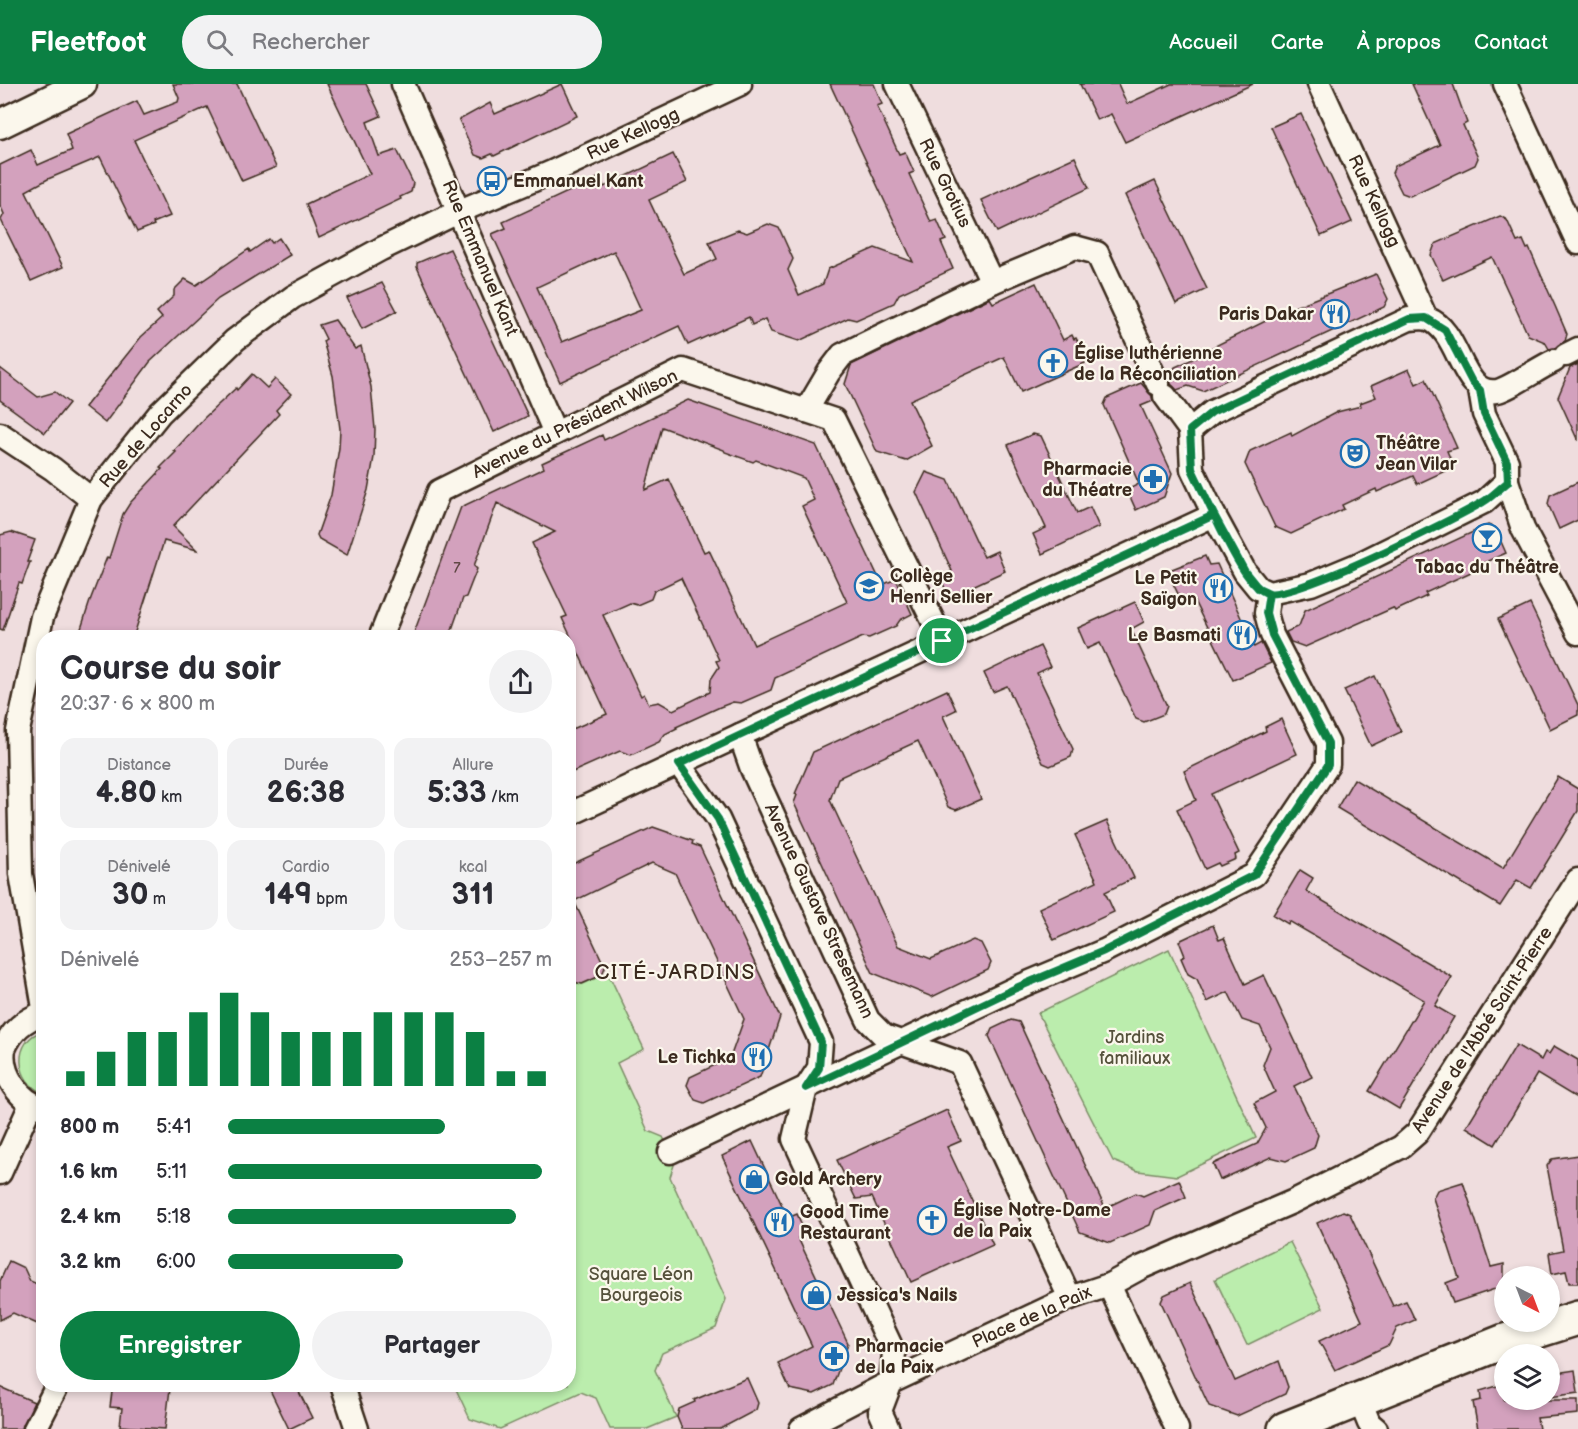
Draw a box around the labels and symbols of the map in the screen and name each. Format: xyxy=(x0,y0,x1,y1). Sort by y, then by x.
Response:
street label: Rue Kellogg xyxy=(584,103,682,165)
street label: Rue Grotius xyxy=(914,135,976,231)
street label: Rue Kellogg xyxy=(1343,152,1405,250)
bus stop icon: Emmanuel Kant xyxy=(476,165,508,197)
place label: Emmanuel Kant xyxy=(513,171,643,192)
street label: Rue Emmanuel Kant xyxy=(438,177,522,339)
restaurant icon: Paris Dakar xyxy=(1319,298,1351,330)
place label: Paris Dakar xyxy=(1218,304,1315,325)
place label: Église luthérienne de la Réconciliation xyxy=(1074,341,1237,385)
church icon: Église luthérienne de la Réconciliation xyxy=(1037,347,1069,379)
street label: Avenue du Président Wilson xyxy=(469,365,681,483)
street label: Rue de Locarno xyxy=(95,380,197,492)
place label: Théâtre Jean Vilar xyxy=(1376,433,1458,475)
theatre icon: Théâtre Jean Vilar xyxy=(1339,437,1371,469)
place label: Pharmacie du Théatre xyxy=(1042,459,1132,501)
pharmacy icon: Pharmacie du Théatre xyxy=(1137,463,1169,495)
bar icon: Tabac du Théâtre xyxy=(1471,522,1503,554)
place label: Tabac du Théâtre xyxy=(1415,557,1559,578)
house number: 7 xyxy=(453,559,461,578)
place label: Collège Henri Sellier xyxy=(890,566,993,608)
place label: Le Petit Saïgon xyxy=(1134,568,1197,610)
school or university icon: Collège Henri Sellier xyxy=(853,570,885,602)
restaurant icon: Le Petit Saïgon xyxy=(1202,572,1234,604)
pin xyxy=(916,615,967,666)
restaurant icon: Le Basmati xyxy=(1226,619,1258,651)
place label: Le Basmati xyxy=(1128,625,1221,646)
street label: Avenue Gustave Stresemann xyxy=(760,800,878,1022)
street label: Avenue de l'Abbé Saint-Pierre xyxy=(1407,923,1557,1137)
district label: CITÉ-JARDINS xyxy=(594,960,756,985)
park label: Jardins familiaux xyxy=(1099,1027,1171,1069)
restaurant icon: Le Tichka xyxy=(741,1041,773,1073)
place label: Le Tichka xyxy=(658,1047,736,1068)
shop icon: Gold Archery xyxy=(738,1163,770,1195)
place label: Gold Archery xyxy=(775,1169,882,1190)
place label: Église Notre-Dame de la Paix xyxy=(953,1198,1111,1242)
place label: Good Time Restaurant xyxy=(800,1202,891,1244)
church icon: Église Notre-Dame de la Paix xyxy=(916,1204,948,1236)
restaurant icon: Good Time Restaurant xyxy=(763,1206,795,1238)
park label: Square Léon Bourgeois xyxy=(589,1264,693,1306)
north arrow xyxy=(1494,1266,1560,1332)
shop icon: Jessica's Nails xyxy=(800,1279,832,1311)
street label: Place de la Paix xyxy=(969,1281,1096,1353)
place label: Jessica's Nails xyxy=(837,1285,957,1306)
place label: Pharmacie de la Paix xyxy=(855,1336,944,1378)
pharmacy icon: Pharmacie de la Paix xyxy=(818,1340,850,1372)

